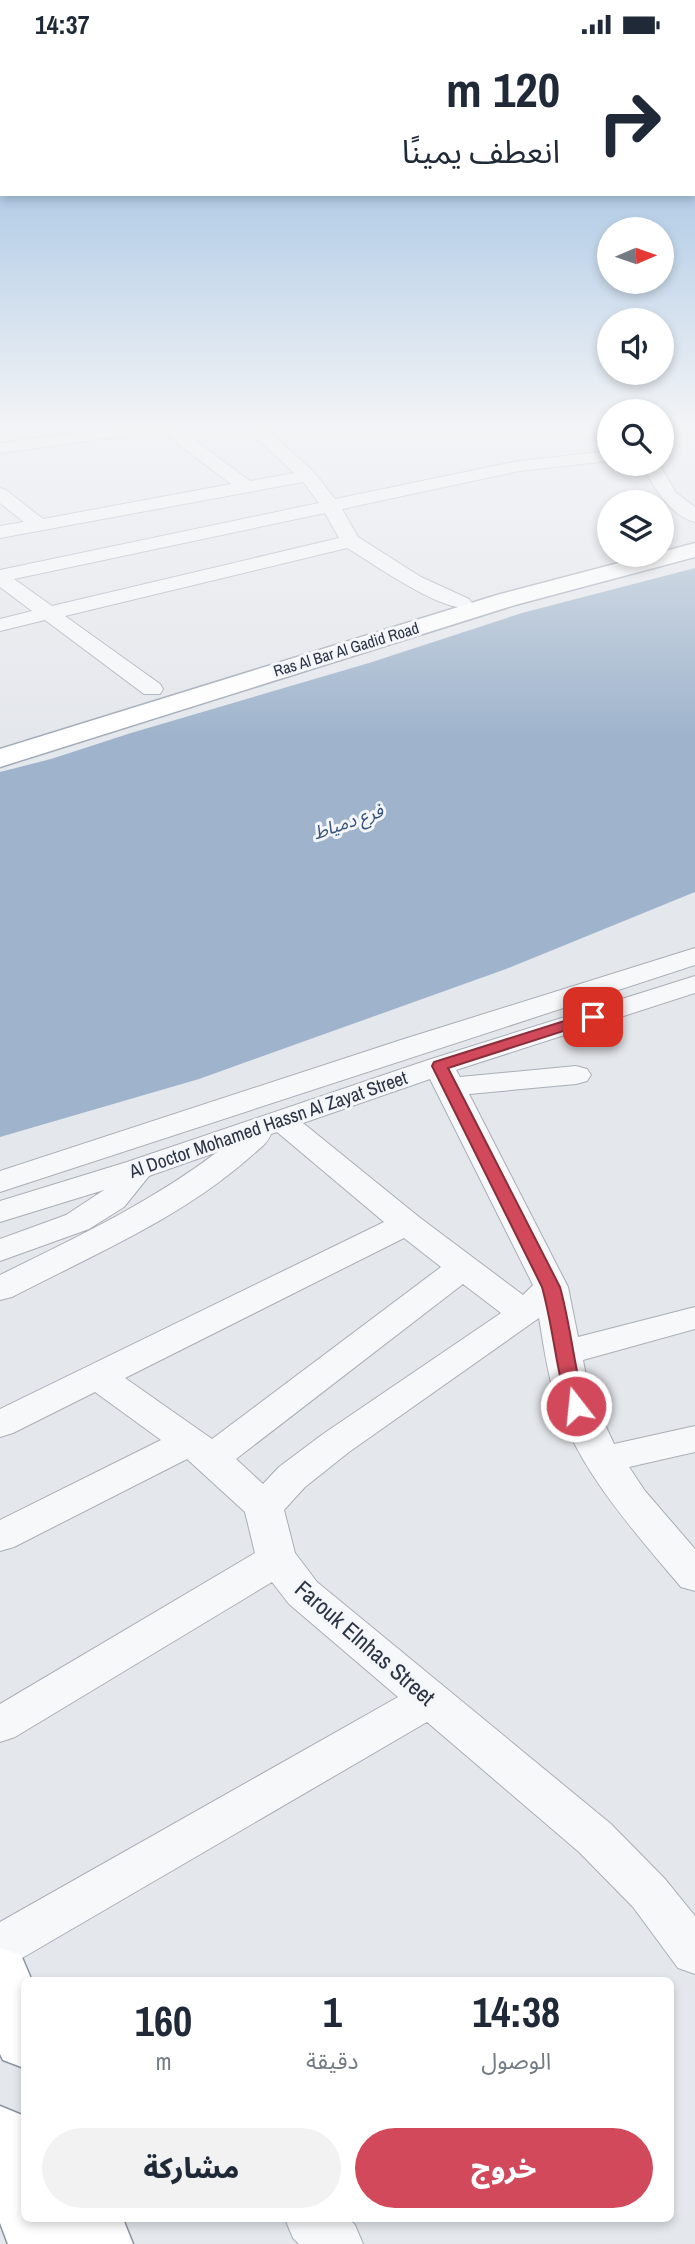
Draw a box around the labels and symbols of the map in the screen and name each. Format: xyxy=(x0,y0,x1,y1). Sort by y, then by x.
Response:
north arrow xyxy=(597,217,674,294)
street label: Ras Al Bar Al Gadid Road xyxy=(271,616,421,682)
water label: فرع دمياط xyxy=(309,798,388,847)
pin xyxy=(563,987,623,1047)
street label: Al Doctor Mohamed Hassn Al Zayat Street xyxy=(124,1064,411,1184)
position arrow xyxy=(539,1369,613,1443)
street label: Farouk Elnhas Street xyxy=(289,1573,442,1712)

